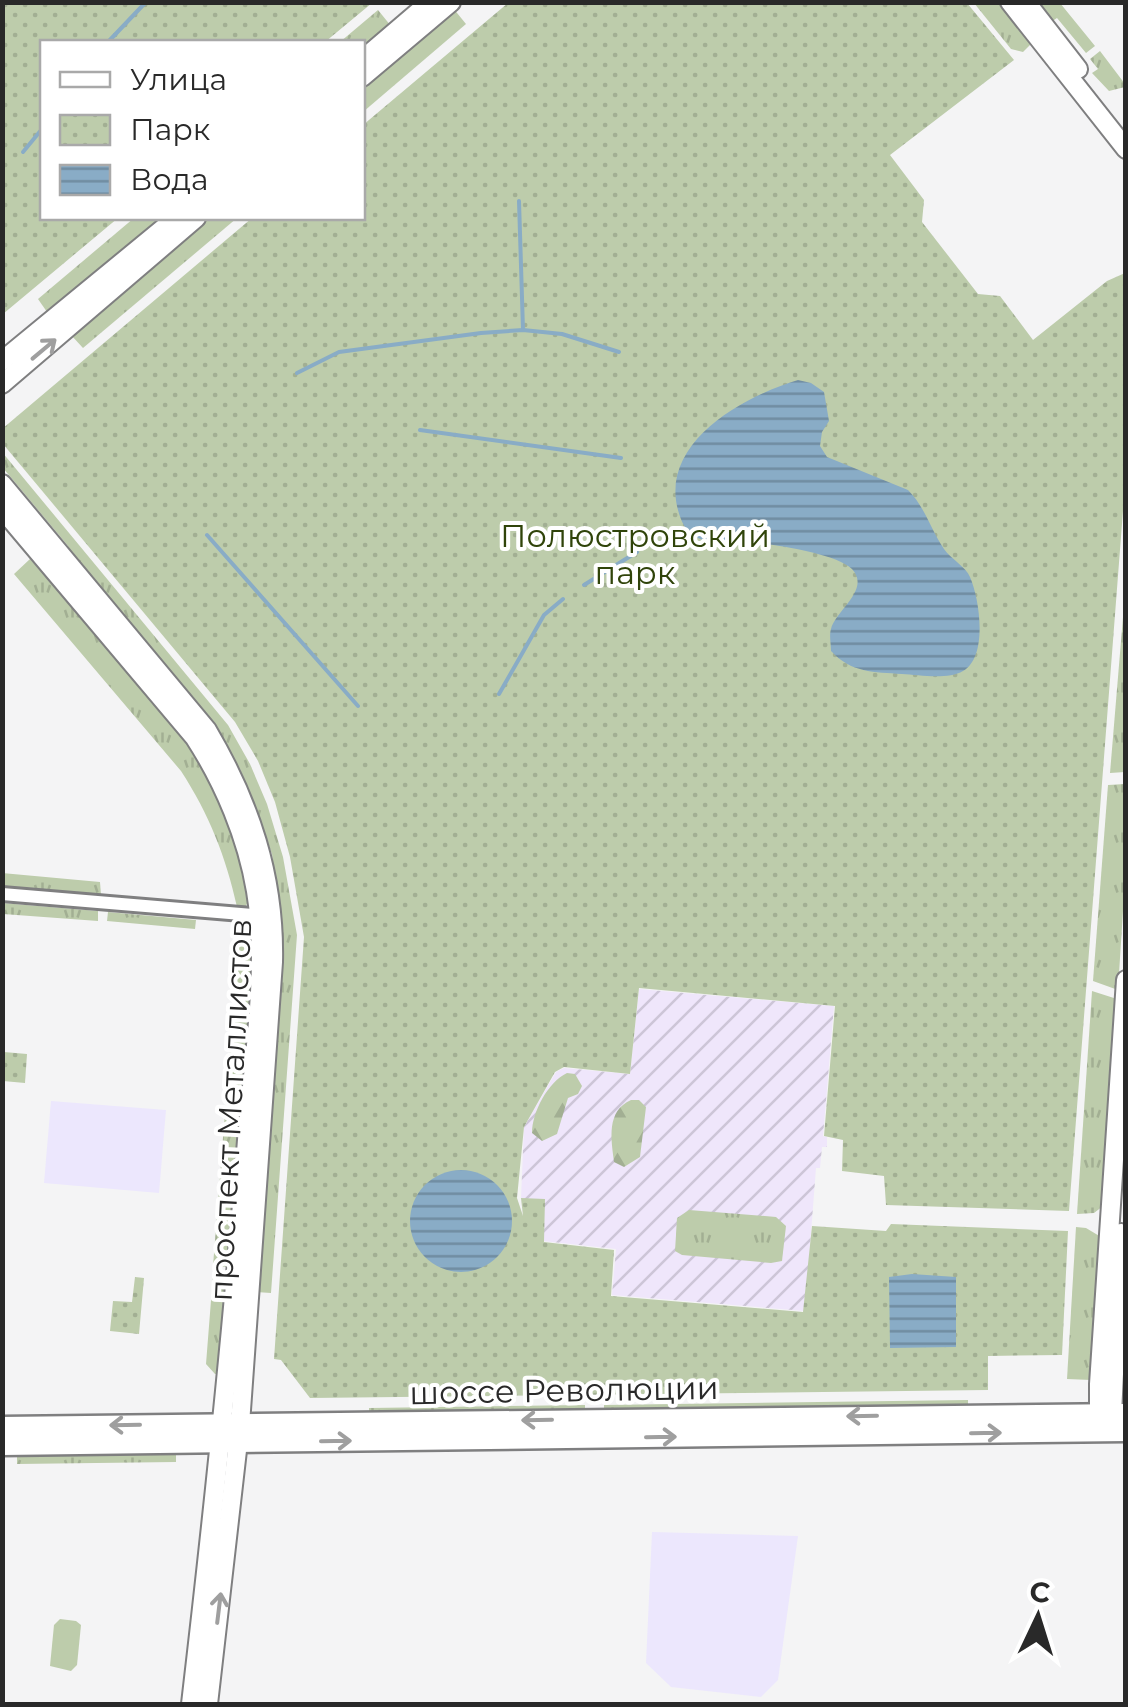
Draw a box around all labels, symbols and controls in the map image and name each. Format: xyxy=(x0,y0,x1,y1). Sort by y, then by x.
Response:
legend xyxy=(40,40,365,220)
text: Улица xyxy=(130,61,227,98)
text: Парк xyxy=(130,111,211,148)
text: Вода xyxy=(130,161,209,198)
one-way arrow xyxy=(30,338,56,360)
park label: Полюстровский парк xyxy=(500,516,770,592)
street label: проспект Металлистов xyxy=(201,918,259,1302)
street label: шоссе Революции xyxy=(409,1368,719,1412)
one-way arrow xyxy=(846,1407,878,1426)
one-way arrow xyxy=(521,1410,554,1430)
one-way arrow xyxy=(110,1416,142,1435)
one-way arrow xyxy=(968,1424,1001,1442)
one-way arrow xyxy=(644,1427,676,1446)
one-way arrow xyxy=(319,1431,351,1450)
north arrow xyxy=(988,1567,1088,1667)
text: С xyxy=(1028,1574,1051,1610)
one-way arrow xyxy=(210,1592,229,1624)

